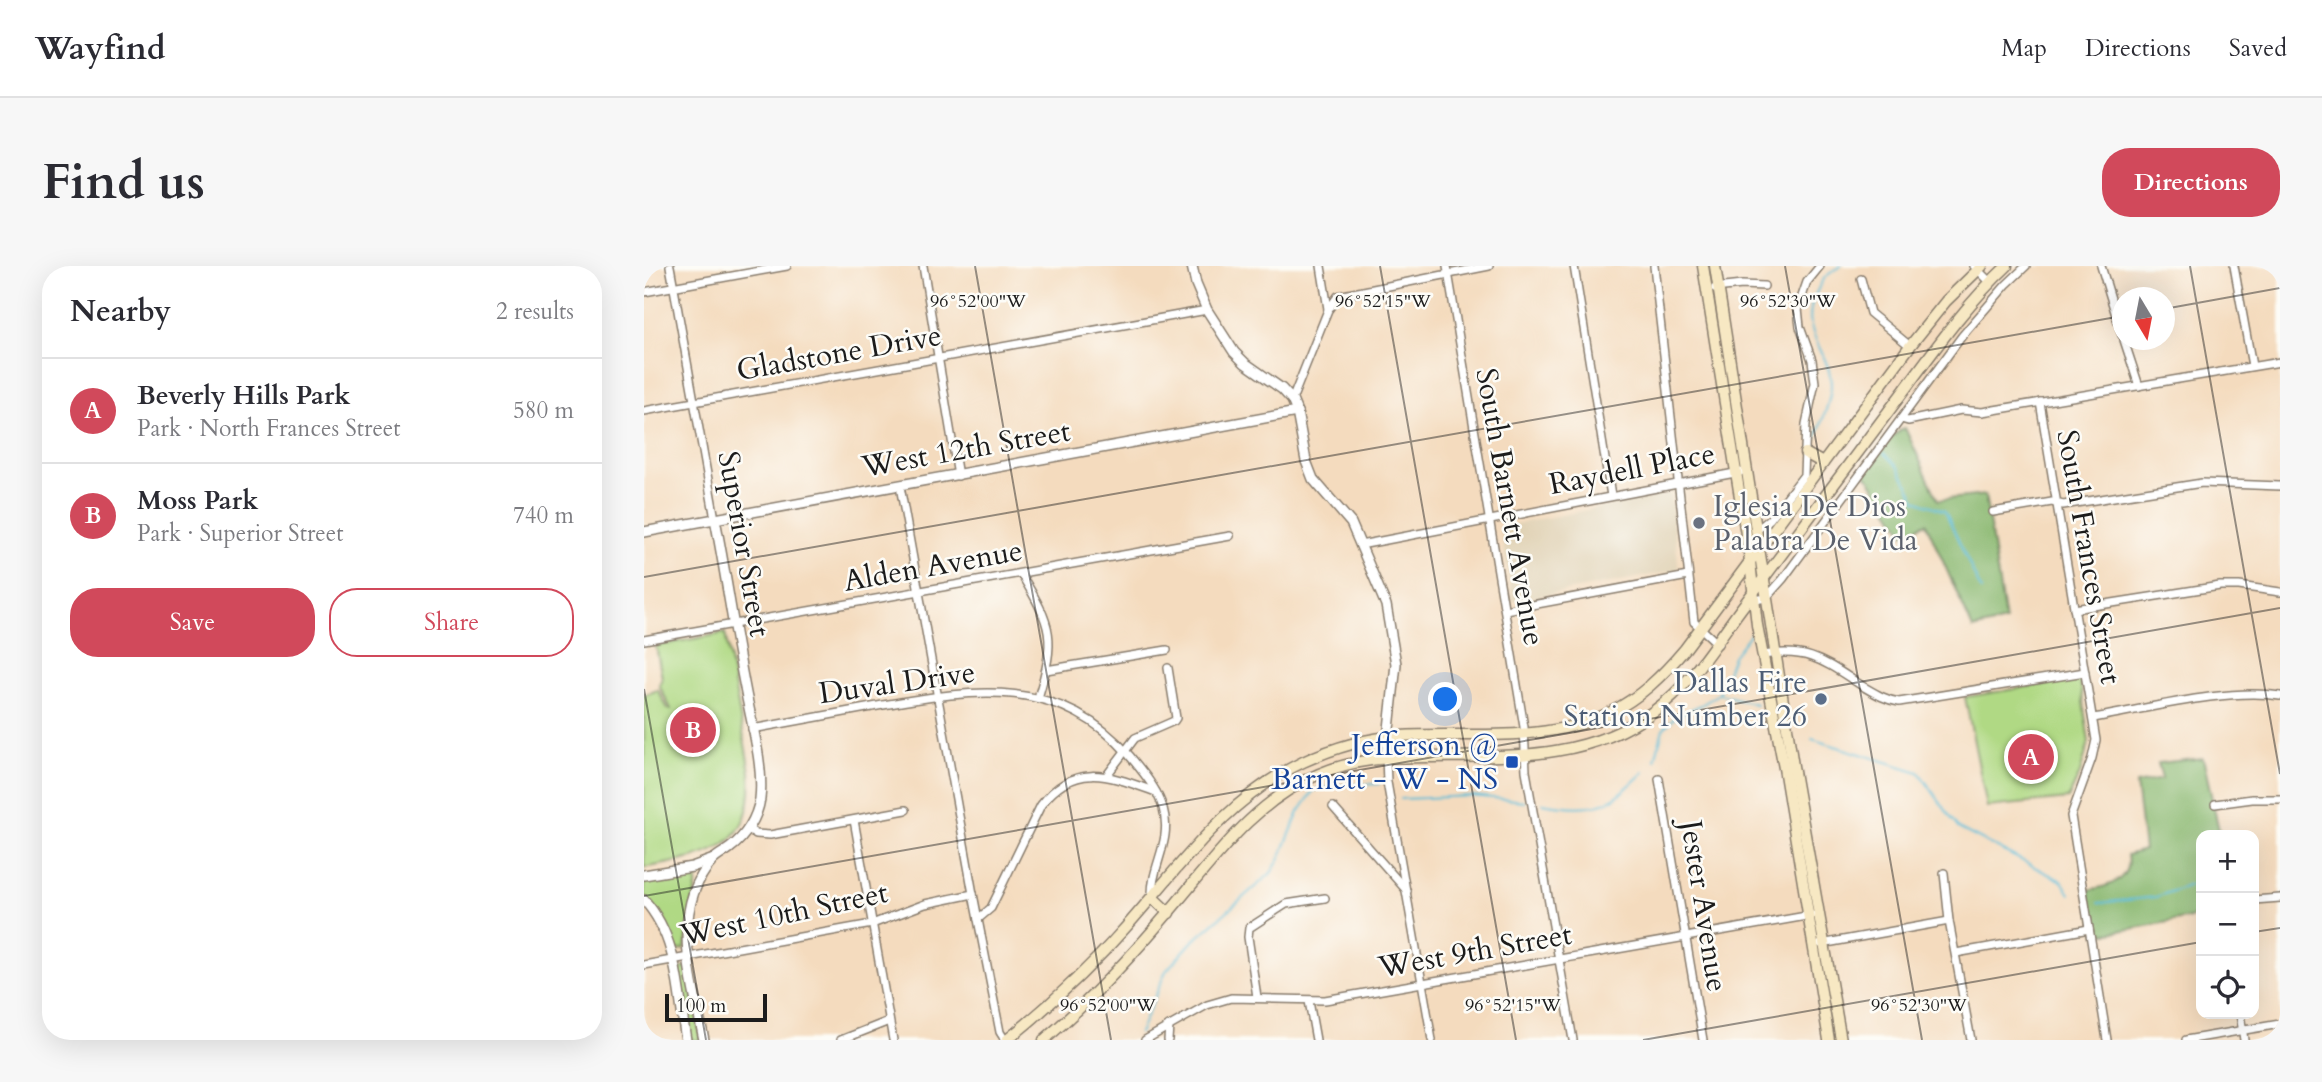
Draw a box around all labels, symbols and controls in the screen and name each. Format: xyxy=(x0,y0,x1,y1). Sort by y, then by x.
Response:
text: Wayfind xyxy=(35,26,166,71)
text: Map xyxy=(2001,32,2047,65)
text: Directions xyxy=(2085,32,2191,65)
text: Saved xyxy=(2229,32,2287,65)
button: Directions xyxy=(2102,148,2280,217)
text: Find us xyxy=(42,149,205,216)
north arrow xyxy=(2112,287,2175,350)
text: 96°52'00"W xyxy=(930,289,1026,314)
text: 96°52'15"W xyxy=(1335,289,1431,314)
text: 96°52'30"W xyxy=(1740,289,1836,314)
text: Nearby xyxy=(70,291,171,332)
text: 2 results xyxy=(496,296,574,327)
street label: Gladstone Drive xyxy=(733,315,945,391)
street label: South Barnett Avenue xyxy=(1465,365,1555,649)
text: Beverly Hills Park xyxy=(137,378,351,413)
text: A xyxy=(84,395,102,426)
text: 580 m xyxy=(513,395,574,426)
street label: West 12th Street xyxy=(857,410,1074,488)
text: Park · North Frances Street xyxy=(137,413,401,444)
street label: South Frances Street xyxy=(2046,427,2132,688)
street label: Raydell Place xyxy=(1546,433,1718,505)
street label: Superior Street xyxy=(708,448,781,641)
text: Moss Park xyxy=(137,483,258,518)
place label: Iglesia De Dios Palabra De Vida xyxy=(1713,486,1918,561)
text: B xyxy=(85,500,101,531)
text: 740 m xyxy=(513,500,574,531)
marker: Iglesia De Dios Palabra De Vida xyxy=(1691,515,1707,531)
text: Park · Superior Street xyxy=(137,518,343,549)
street label: Alden Avenue xyxy=(840,530,1026,602)
button: Save xyxy=(70,588,315,657)
button: Share xyxy=(329,588,574,657)
street label: Duval Drive xyxy=(816,652,978,714)
place label: Dallas Fire Station Number 26 xyxy=(1563,662,1807,737)
your location xyxy=(1428,682,1462,716)
marker: Dallas Fire Station Number 26 xyxy=(1813,691,1829,707)
pin: B xyxy=(670,704,716,756)
place label: Jefferson @ Barnett - W - NS xyxy=(1271,725,1498,800)
pin: A xyxy=(2008,731,2054,783)
marker: Jefferson @ Barnett - W - NS xyxy=(1504,754,1520,770)
street label: Jester Avenue xyxy=(1670,813,1738,995)
map controls xyxy=(2196,830,2259,1019)
button: + xyxy=(2196,830,2259,893)
street label: West 10th Street xyxy=(675,872,892,956)
button: − xyxy=(2196,893,2259,956)
street label: West 9th Street xyxy=(1374,914,1576,988)
button: locate xyxy=(2196,956,2259,1019)
scale bar xyxy=(665,991,766,1023)
text: 100 m xyxy=(676,993,726,1019)
text: 96°52'00"W xyxy=(1060,993,1156,1018)
text: 96°52'15"W xyxy=(1465,993,1561,1018)
text: 96°52'30"W xyxy=(1871,993,1967,1018)

